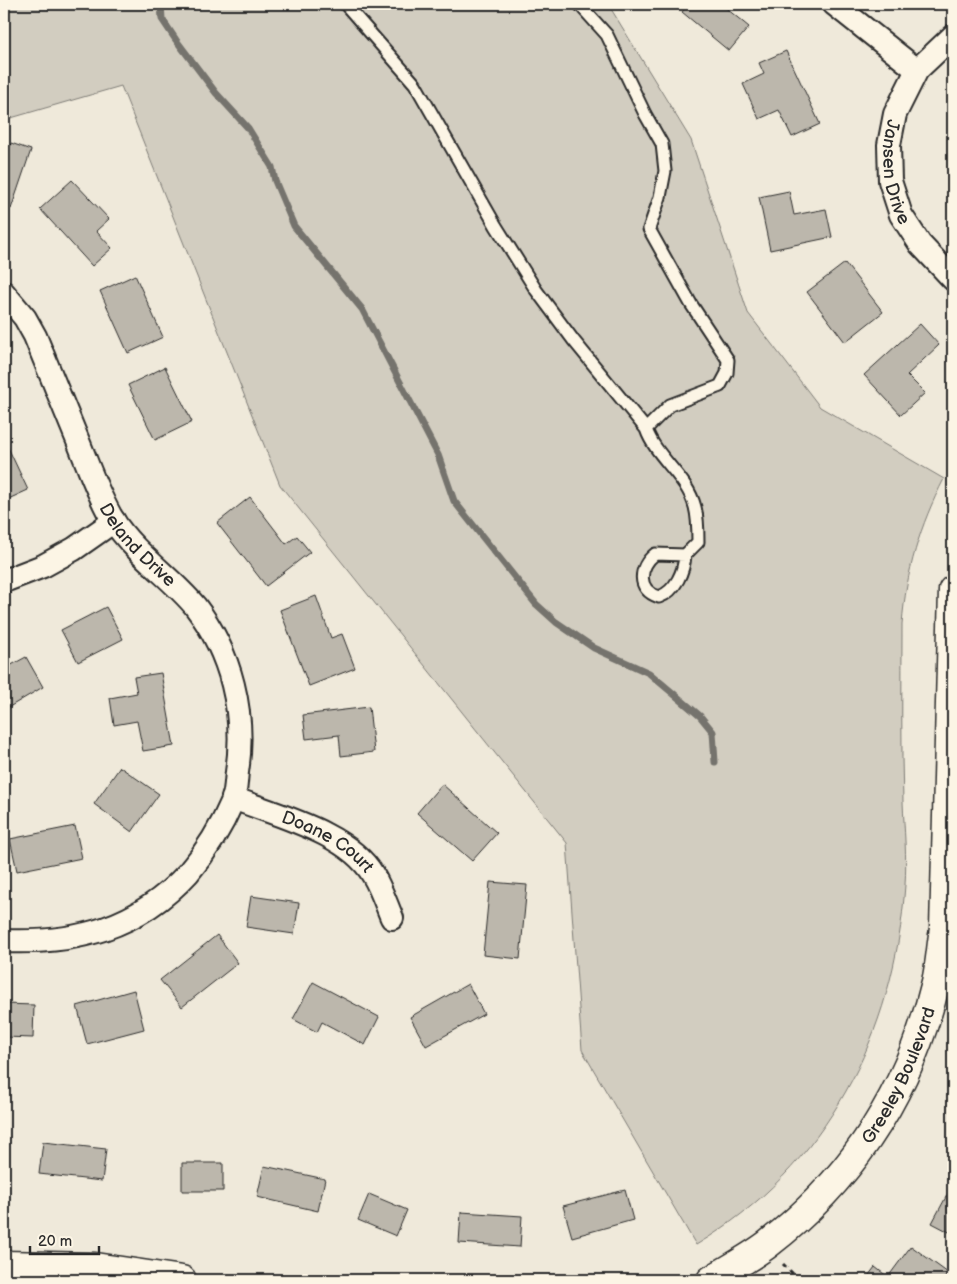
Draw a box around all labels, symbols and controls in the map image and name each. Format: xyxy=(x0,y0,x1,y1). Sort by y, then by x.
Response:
street label: Jansen Drive xyxy=(877,118,915,229)
street label: Deland Drive xyxy=(95,500,180,591)
street label: Doane Court xyxy=(279,807,378,877)
street label: Greeley Boulevard xyxy=(858,1005,940,1148)
scale bar xyxy=(30,1224,99,1256)
text: 20 m xyxy=(38,1232,72,1251)

